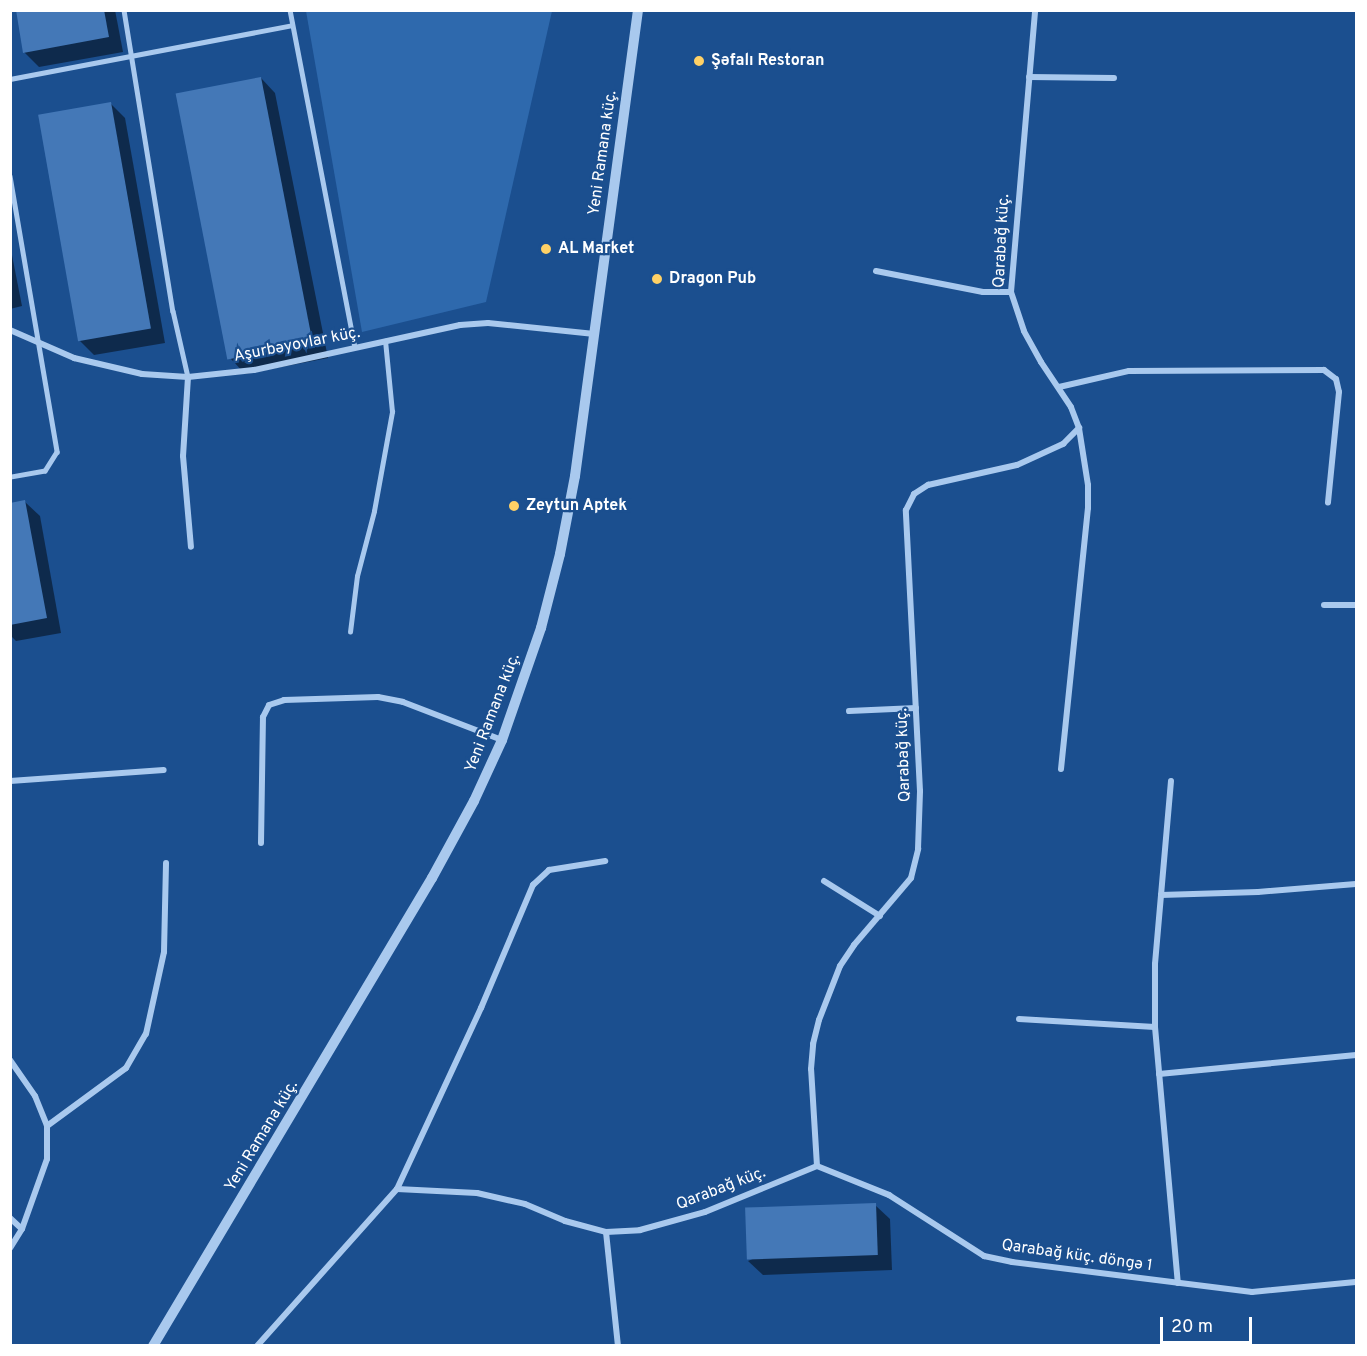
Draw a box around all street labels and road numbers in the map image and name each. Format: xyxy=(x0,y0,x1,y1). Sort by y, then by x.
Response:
street label: Yeni Ramana küç. xyxy=(585,89,621,217)
street label: Qarabağ küç. xyxy=(990,193,1014,289)
street label: Aşurbəyovlar küç. xyxy=(232,323,362,367)
street label: Yeni Ramana küç. xyxy=(461,651,525,775)
street label: Qarabağ küç. xyxy=(893,708,915,802)
street label: Yeni Ramana küç. xyxy=(221,1077,303,1195)
street label: Qarabağ küç. xyxy=(674,1163,768,1215)
street label: Qarabağ küç. döngə 1 xyxy=(1000,1236,1154,1276)

